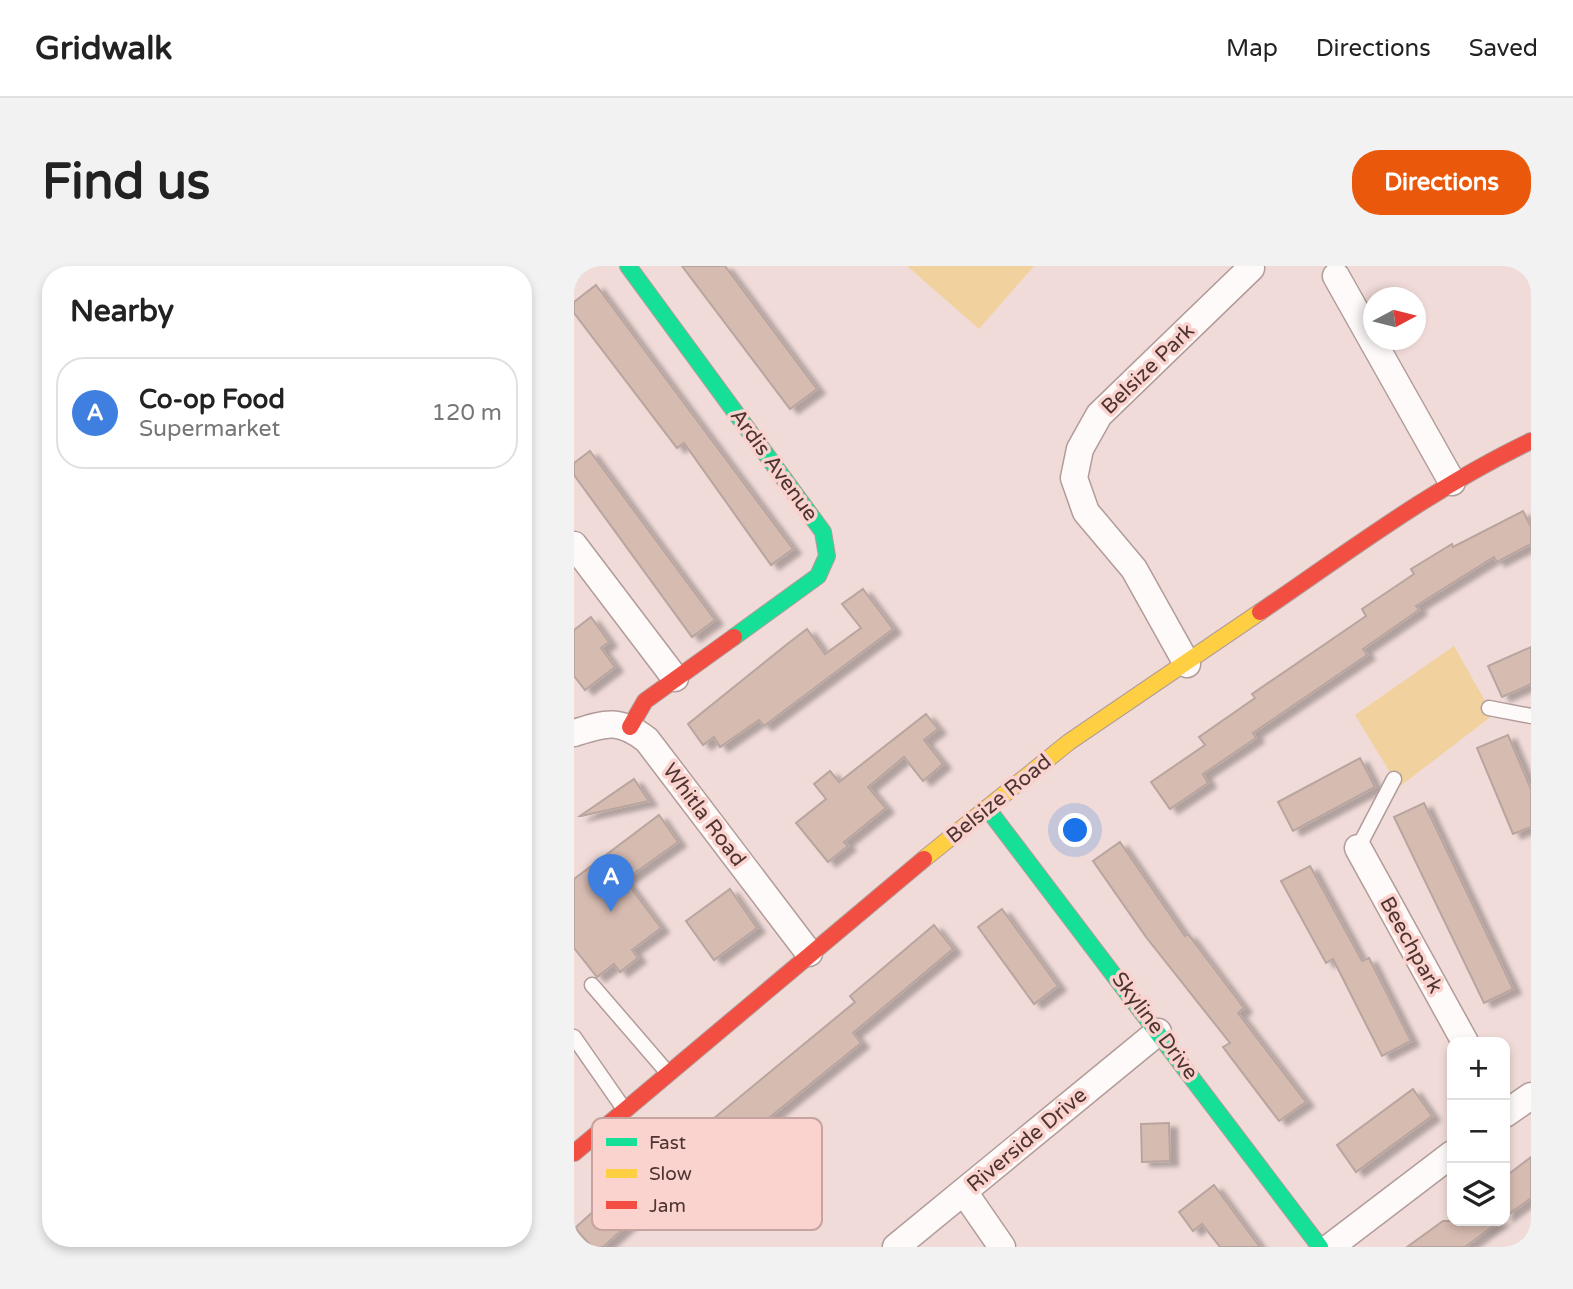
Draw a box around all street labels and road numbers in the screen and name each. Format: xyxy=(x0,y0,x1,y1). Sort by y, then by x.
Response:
street label: Belsize Park xyxy=(1096,318,1200,420)
street label: Ardis Avenue xyxy=(725,404,823,526)
street label: Belsize Road xyxy=(942,749,1056,849)
street label: Whitla Road xyxy=(657,759,751,871)
street label: Beechpark xyxy=(1374,892,1448,998)
street label: Skyline Drive xyxy=(1107,967,1204,1085)
street label: Riverside Drive xyxy=(962,1083,1092,1197)

